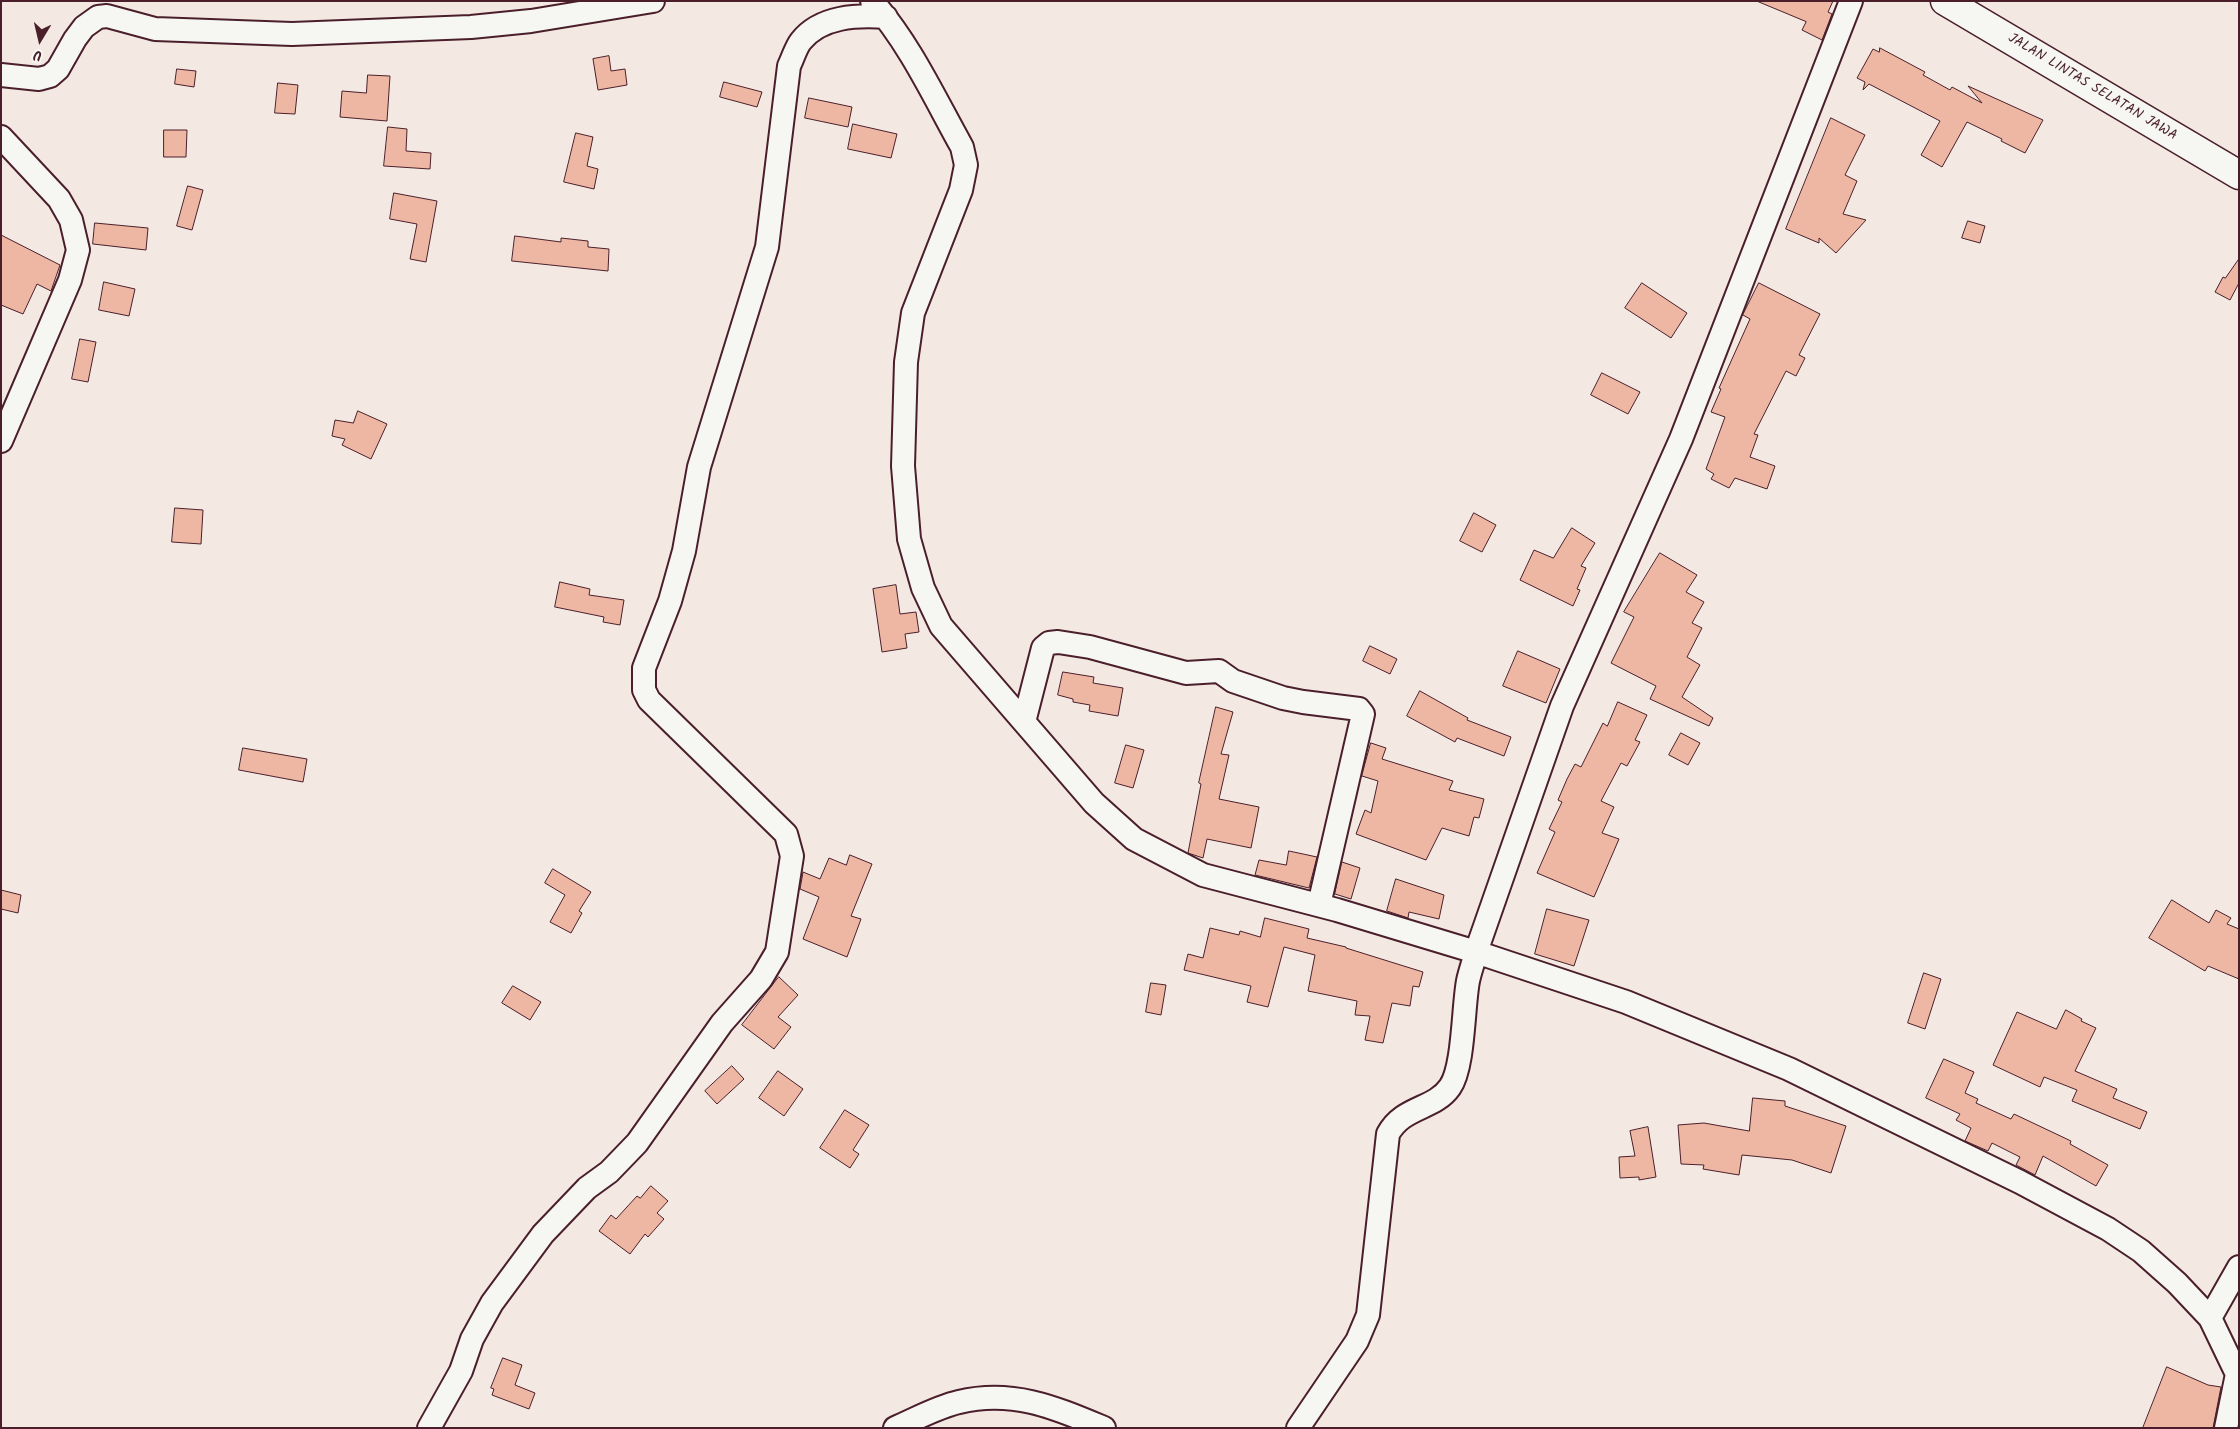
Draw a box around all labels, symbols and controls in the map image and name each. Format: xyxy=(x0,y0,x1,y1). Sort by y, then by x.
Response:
north arrow xyxy=(15,15,65,65)
street label: JALAN LINTAS SELATAN JAWA xyxy=(2004,31,2180,145)
text: U xyxy=(32,43,43,66)

